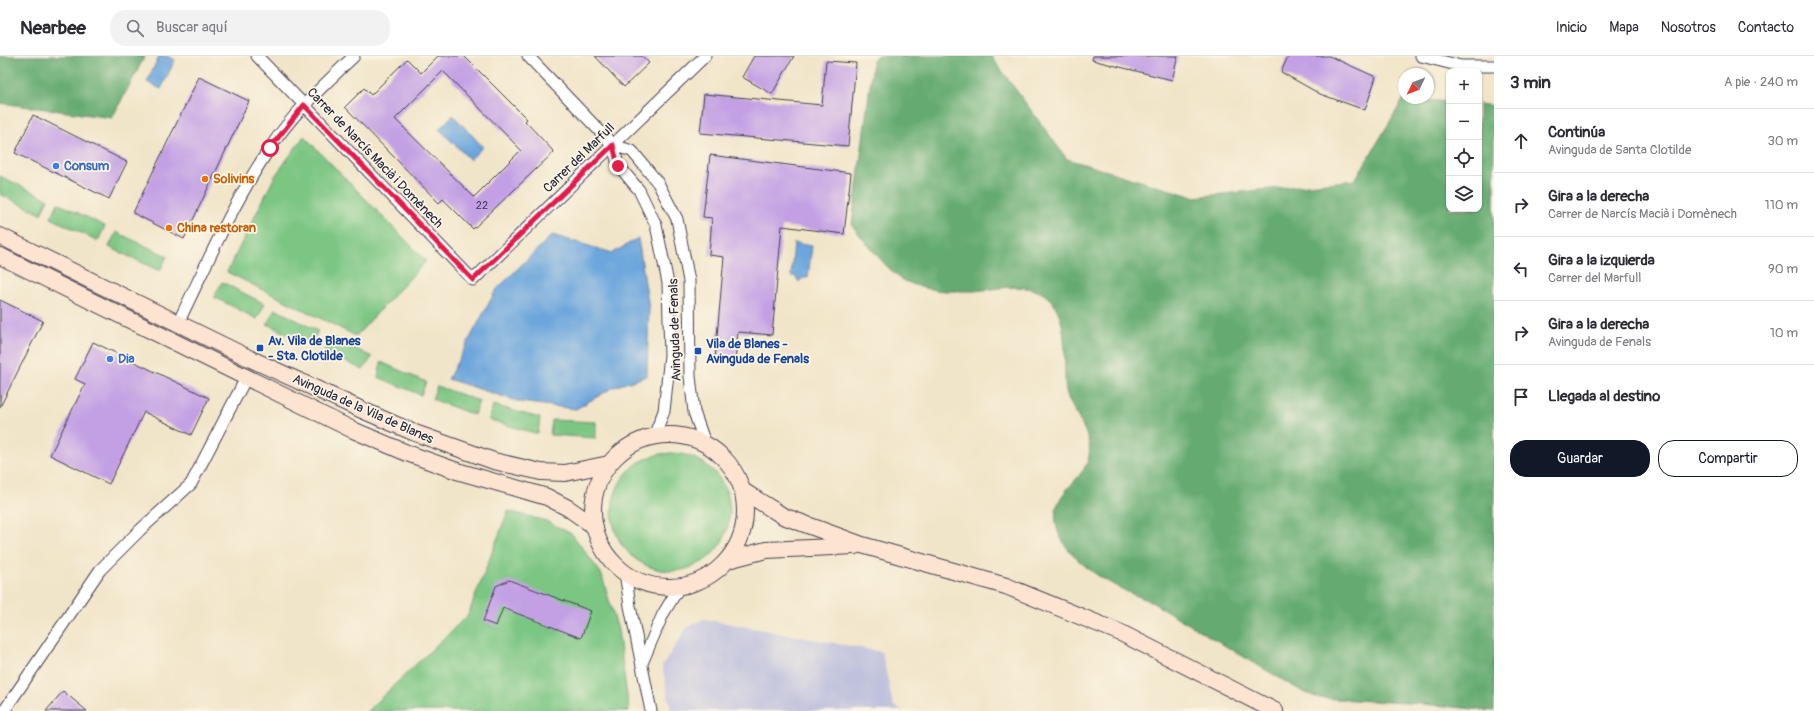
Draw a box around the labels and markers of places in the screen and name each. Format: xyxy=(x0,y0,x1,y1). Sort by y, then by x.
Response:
place label: Consum xyxy=(64,158,110,174)
marker: Consum xyxy=(51,161,61,171)
place label: Solivins xyxy=(213,171,254,187)
marker: Solivins xyxy=(200,174,210,184)
place label: China restoran xyxy=(177,220,257,236)
marker: China restoran xyxy=(164,223,174,233)
place label: Av. Vila de Blanes - Sta. Clotilde xyxy=(268,333,361,364)
place label: Vila de Blanes - Avinguda de Fenals xyxy=(706,336,809,367)
marker: Av. Vila de Blanes - Sta. Clotilde xyxy=(255,343,265,353)
marker: Vila de Blanes - Avinguda de Fenals xyxy=(693,346,703,356)
place label: Dia xyxy=(118,351,135,367)
marker: Dia xyxy=(105,354,115,364)

